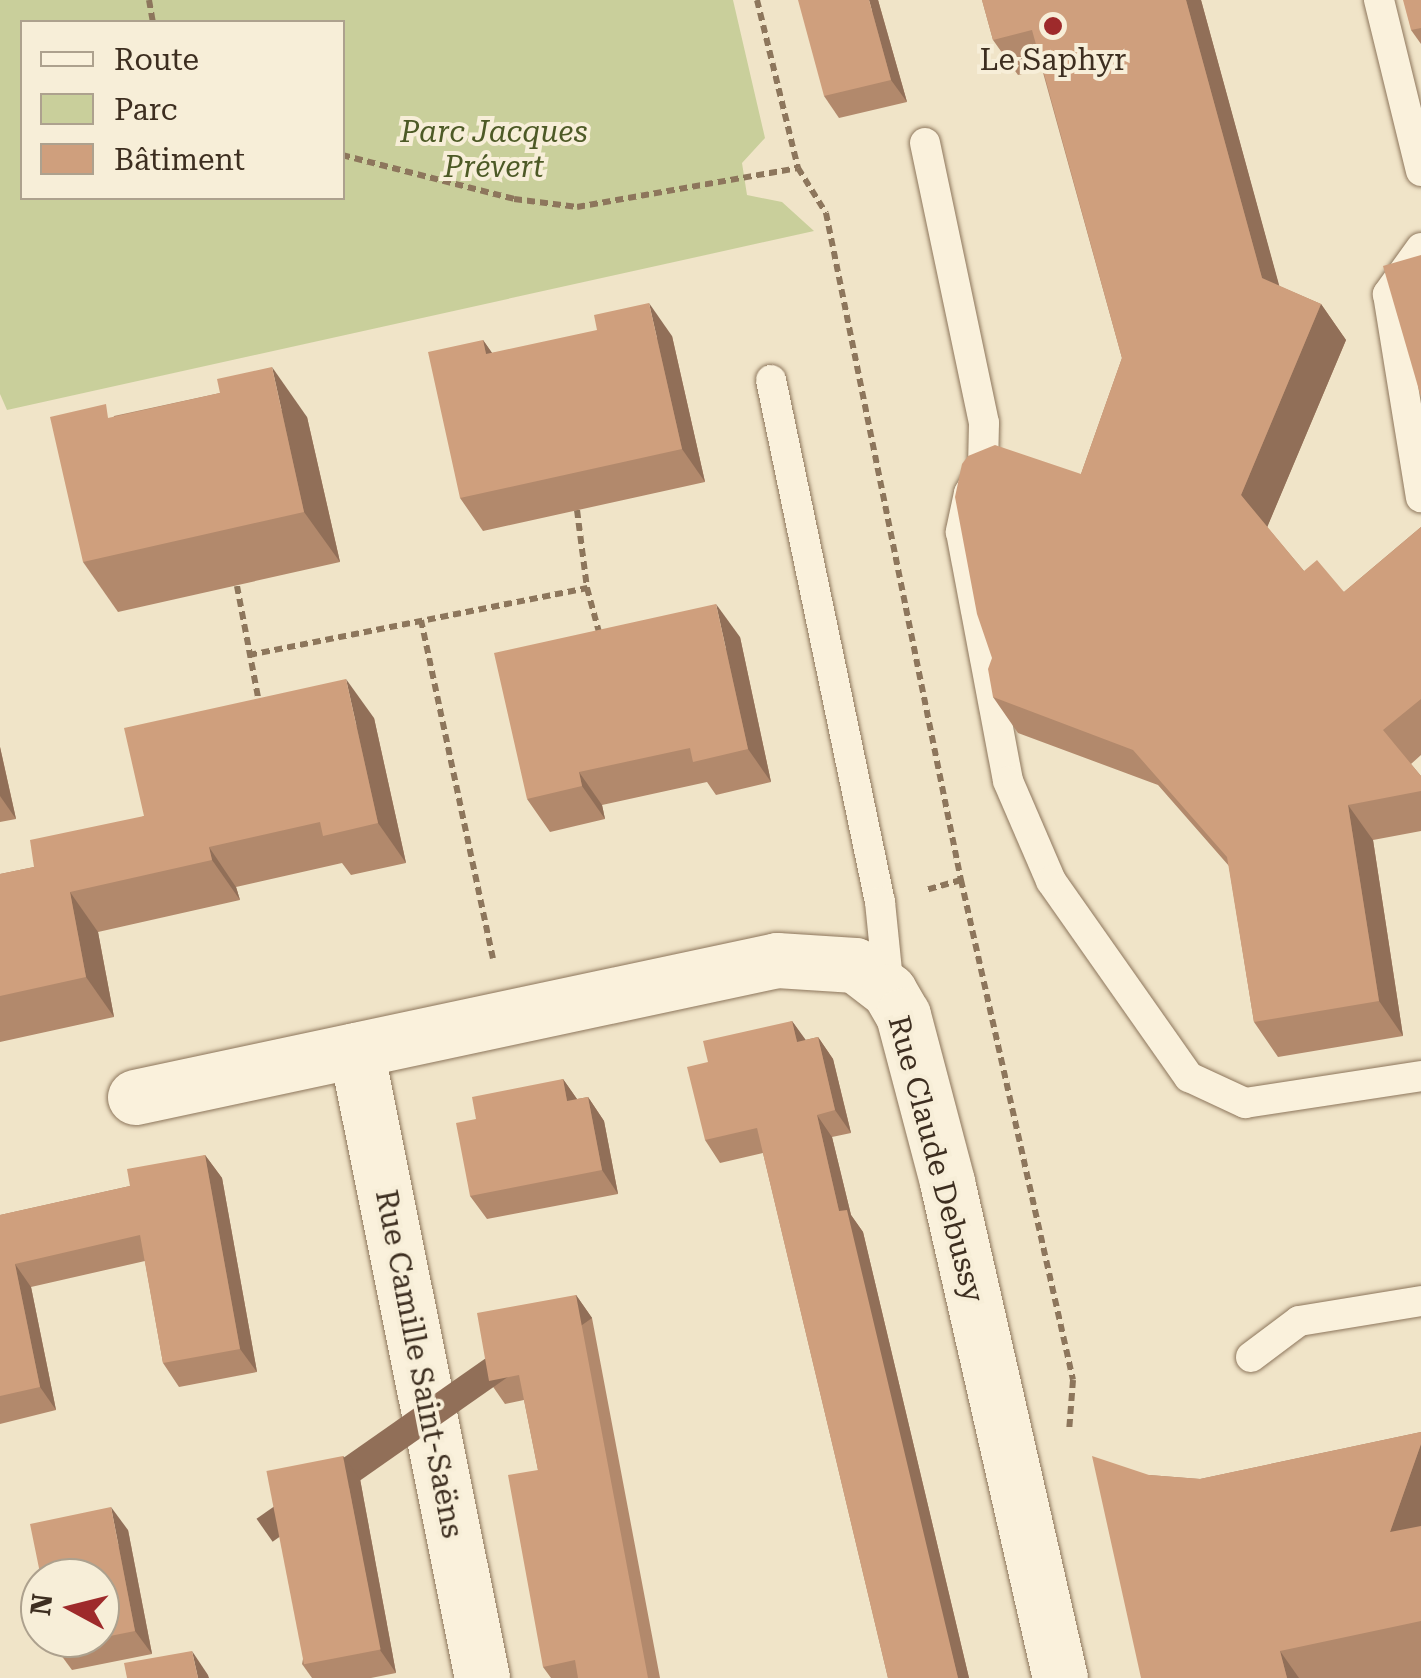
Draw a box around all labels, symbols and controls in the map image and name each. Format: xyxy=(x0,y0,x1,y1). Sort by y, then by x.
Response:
marker: Le Saphyr xyxy=(1042,15,1064,37)
legend xyxy=(20,20,345,200)
text: Route xyxy=(114,42,199,77)
place label: Le Saphyr xyxy=(980,42,1126,78)
text: Parc xyxy=(114,92,178,127)
park label: Parc Jacques Prévert xyxy=(400,114,588,184)
text: Bâtiment xyxy=(114,142,245,177)
street label: Rue Claude Debussy xyxy=(880,1012,992,1306)
street label: Rue Camille Saint-Saëns xyxy=(368,1187,470,1541)
north arrow xyxy=(20,1558,120,1658)
text: N xyxy=(24,1592,59,1617)

